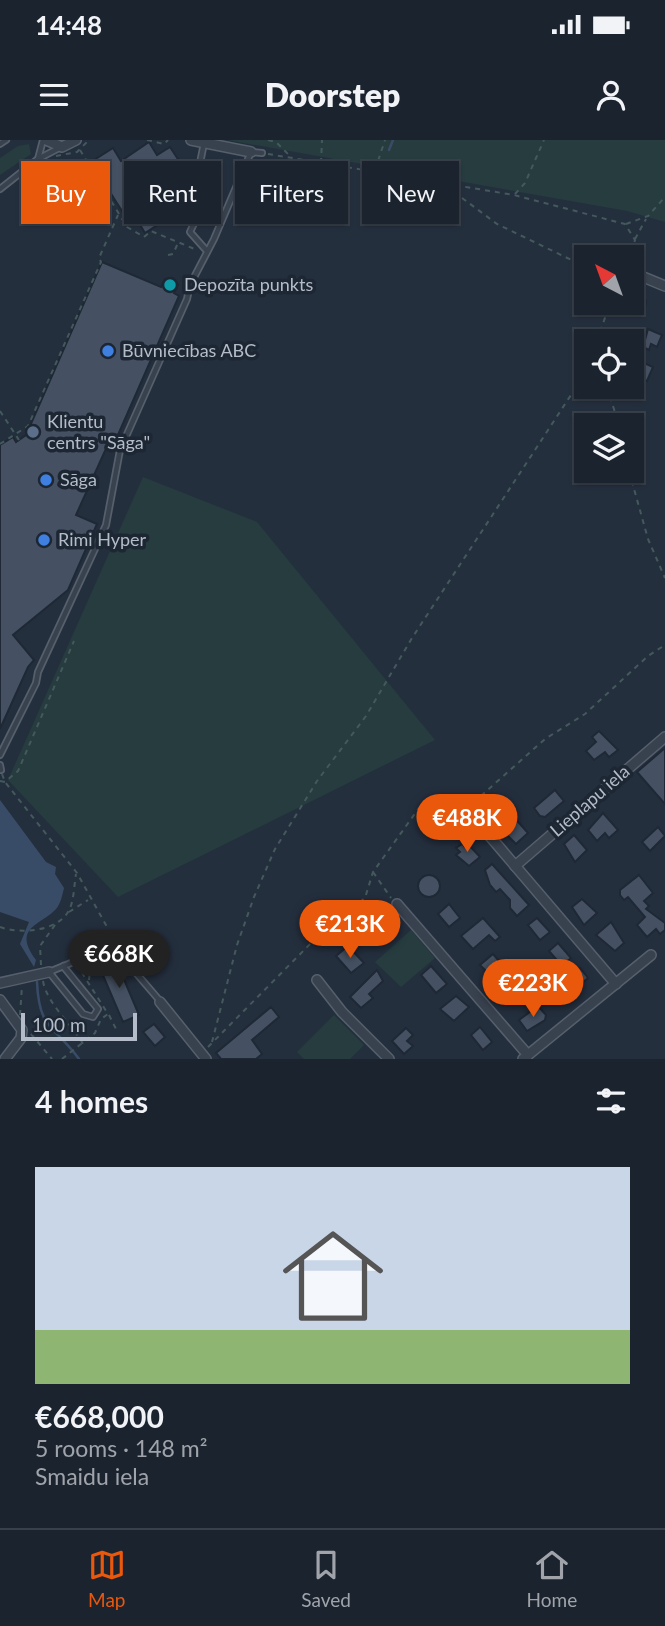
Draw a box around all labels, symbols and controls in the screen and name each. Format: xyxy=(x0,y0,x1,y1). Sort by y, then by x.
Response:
text: 14:48 xyxy=(35,9,102,41)
text: Doorstep xyxy=(265,75,400,114)
icon: menu xyxy=(35,76,73,114)
icon: person xyxy=(592,76,630,114)
chip: Buy xyxy=(21,161,110,224)
chip: Rent xyxy=(124,161,221,224)
chip: Filters xyxy=(235,161,348,224)
chip: New xyxy=(362,161,459,224)
north arrow xyxy=(574,245,644,315)
map controls xyxy=(574,245,644,483)
place label: Depozīta punkts xyxy=(184,273,313,295)
marker: Depozīta punkts xyxy=(162,277,178,293)
button: locate xyxy=(574,329,644,399)
place label: Būvniecības ABC xyxy=(122,339,256,361)
marker: Būvniecības ABC xyxy=(100,343,116,359)
place label: Klientu centrs "Sāga" xyxy=(47,410,150,453)
button: layers xyxy=(574,413,644,483)
marker: Klientu centrs "Sāga" xyxy=(25,424,41,440)
place label: Sāga xyxy=(60,468,97,490)
marker: Sāga xyxy=(38,472,54,488)
place label: Rimi Hyper xyxy=(58,528,147,550)
marker: Rimi Hyper xyxy=(36,532,52,548)
street label: Lieplapu iela xyxy=(545,760,634,841)
pin: €488K xyxy=(418,794,516,854)
text: €488K xyxy=(432,803,502,831)
pin: €213K xyxy=(301,900,399,960)
text: €213K xyxy=(315,909,385,937)
pin: €668K xyxy=(70,930,168,990)
text: €668K xyxy=(84,939,154,967)
pin: €223K xyxy=(484,960,582,1019)
text: €223K xyxy=(498,968,568,996)
scale bar xyxy=(21,1010,136,1042)
text: 100 m xyxy=(32,1013,86,1036)
icon: filters xyxy=(592,1082,630,1120)
text: 4 homes xyxy=(35,1083,148,1119)
icon: home xyxy=(270,1213,396,1339)
text: €668,000 xyxy=(35,1398,164,1434)
text: 5 rooms · 148 m² xyxy=(35,1434,207,1462)
text: Smaidu iela xyxy=(35,1462,149,1490)
tab: Map xyxy=(88,1546,126,1611)
tab: Saved xyxy=(301,1546,351,1611)
tab: Home xyxy=(527,1546,577,1611)

